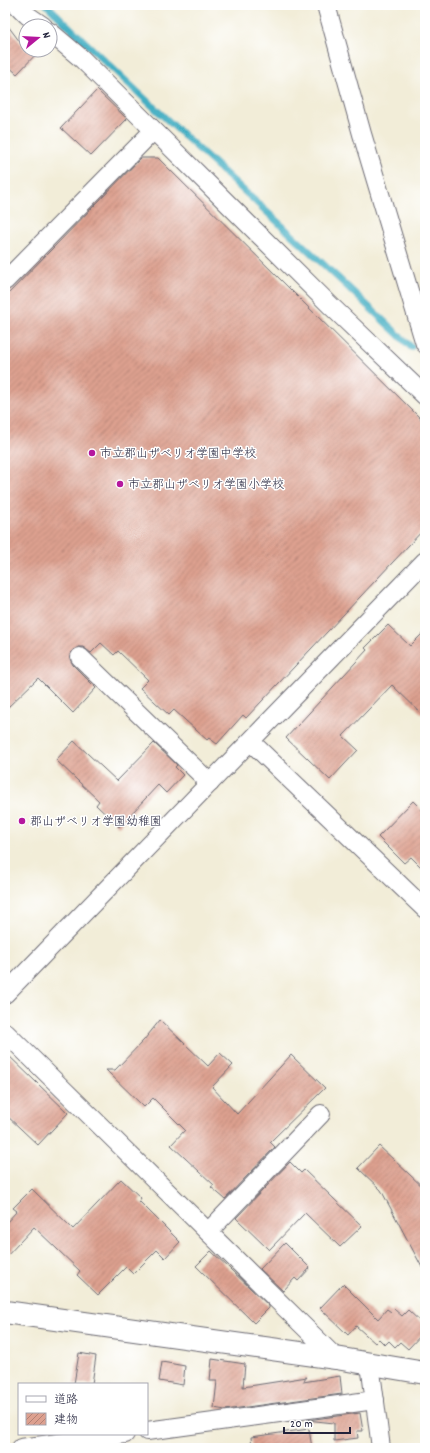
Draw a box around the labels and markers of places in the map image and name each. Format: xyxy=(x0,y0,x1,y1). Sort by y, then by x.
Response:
place label: 市立郡山ザベリオ学園中学校 xyxy=(100,446,256,463)
marker: 市立郡山ザベリオ学園中学校 xyxy=(87,448,97,458)
place label: 市立郡山ザベリオ学園小学校 xyxy=(128,477,284,494)
marker: 市立郡山ザベリオ学園小学校 xyxy=(115,479,125,489)
place label: 郡山ザベリオ学園幼稚園 xyxy=(30,814,162,831)
marker: 郡山ザベリオ学園幼稚園 xyxy=(17,816,27,826)

